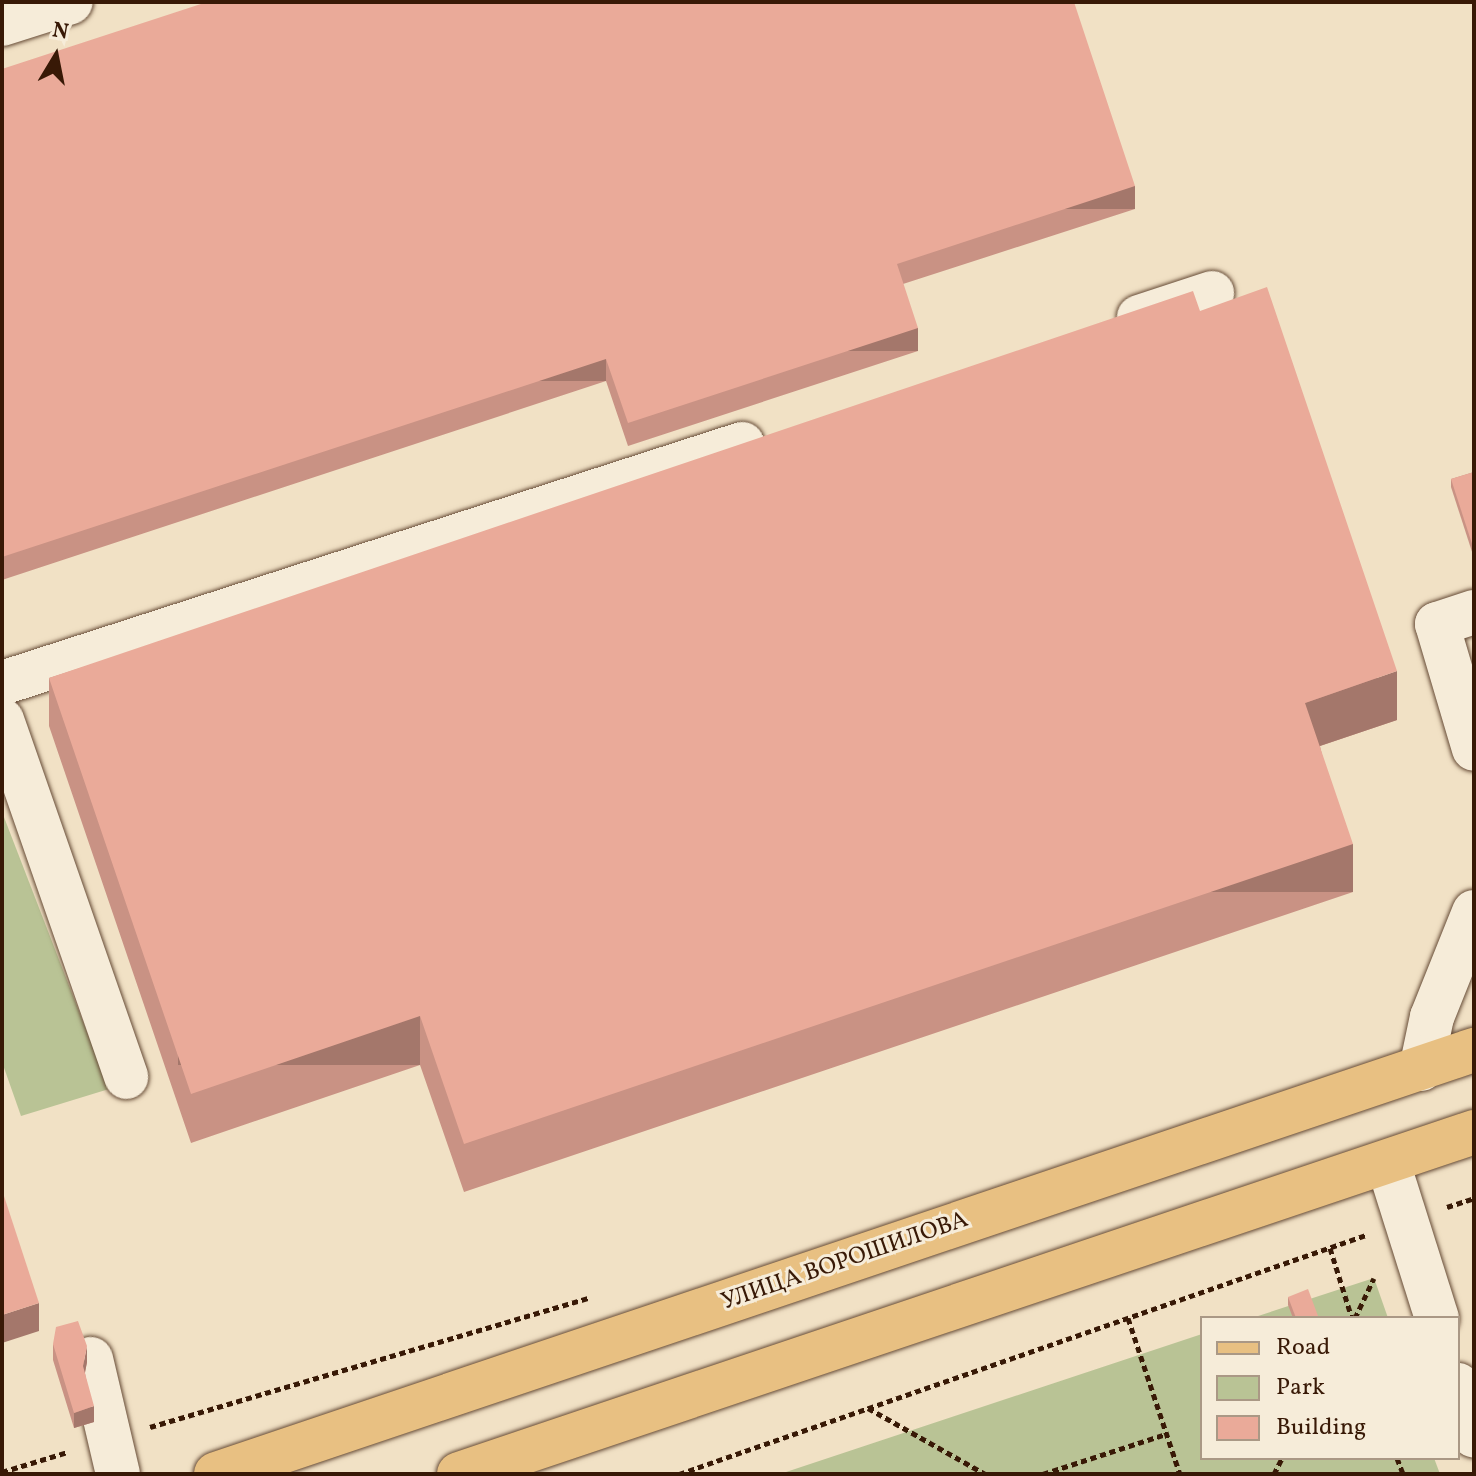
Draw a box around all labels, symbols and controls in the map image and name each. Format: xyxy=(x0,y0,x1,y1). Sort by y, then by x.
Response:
text: N xyxy=(50,15,71,49)
north arrow xyxy=(16,16,96,96)
street label: УЛИЦА ВОРОШИЛОВА xyxy=(718,1206,972,1318)
legend xyxy=(1200,1316,1460,1460)
text: Road xyxy=(1276,1331,1330,1365)
text: Park xyxy=(1276,1371,1325,1405)
text: Building xyxy=(1276,1411,1366,1445)

